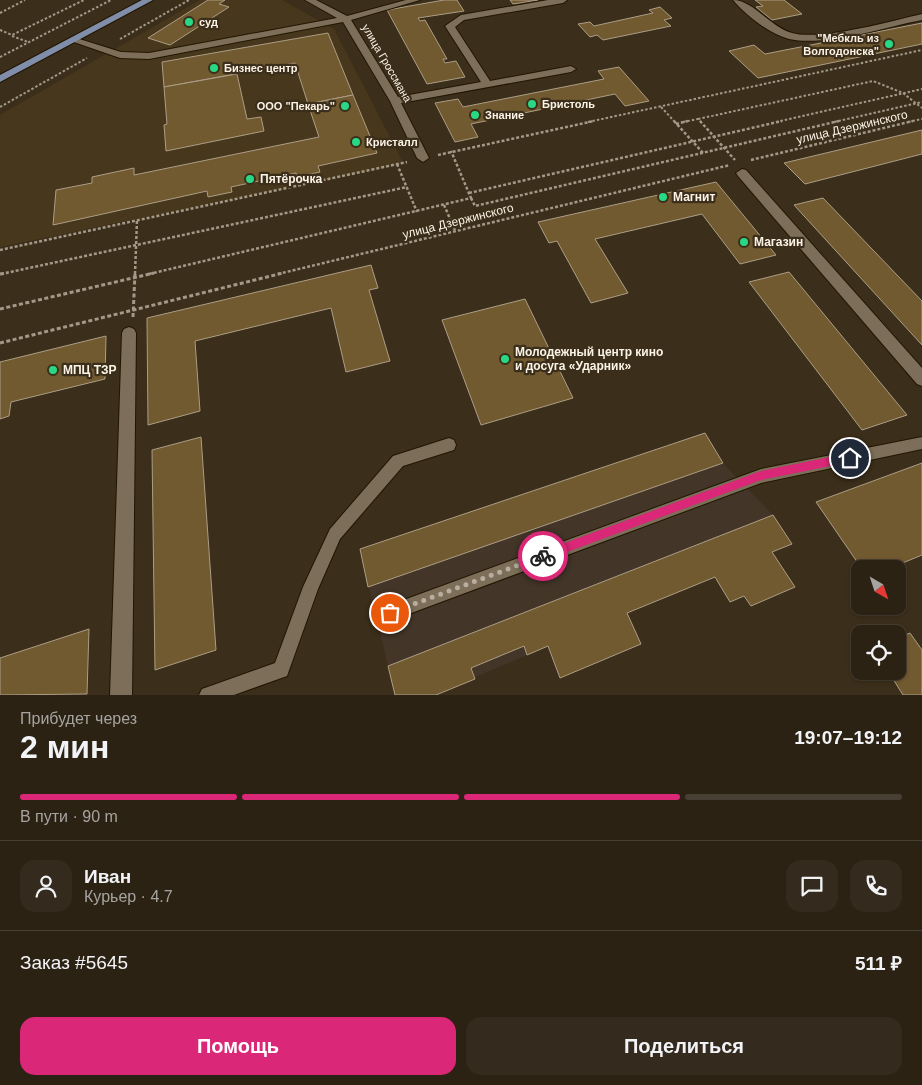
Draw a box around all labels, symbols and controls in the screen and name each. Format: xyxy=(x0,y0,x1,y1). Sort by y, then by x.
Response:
marker: суд xyxy=(183,16,195,28)
place label: суд xyxy=(199,16,218,28)
street label: улица Гроссмана xyxy=(360,22,415,105)
place label: "Мебкль из Волгодонска" xyxy=(803,32,880,57)
marker: "Мебкль из Волгодонска" xyxy=(883,38,895,50)
marker: Бизнес центр xyxy=(208,62,220,74)
place label: Бизнес центр xyxy=(224,62,298,74)
marker: Бристоль xyxy=(526,98,538,110)
place label: Бристоль xyxy=(542,98,595,110)
place label: ООО "Пекарь" xyxy=(257,100,335,112)
marker: ООО "Пекарь" xyxy=(339,100,351,112)
street label: улица Дзержинского xyxy=(795,107,909,147)
marker: Знание xyxy=(469,109,481,121)
place label: Знание xyxy=(485,109,524,121)
marker: Кристалл xyxy=(350,136,362,148)
place label: Кристалл xyxy=(366,136,418,148)
place label: Пятёрочка xyxy=(260,172,323,186)
marker: Пятёрочка xyxy=(244,173,256,185)
place label: Магнит xyxy=(673,190,715,204)
marker: Магнит xyxy=(657,191,669,203)
street label: улица Дзержинского xyxy=(401,200,515,242)
place label: Магазин xyxy=(754,235,803,249)
marker: Магазин xyxy=(738,236,750,248)
place label: Молодежный центр кино и досуга «Ударник» xyxy=(515,345,663,373)
marker: Молодежный центр кино и досуга «Ударник» xyxy=(499,353,511,365)
place label: МПЦ ТЗР xyxy=(63,363,117,377)
marker: МПЦ ТЗР xyxy=(47,364,59,376)
pin xyxy=(829,437,871,479)
icon: home xyxy=(836,444,864,472)
courier xyxy=(518,531,568,581)
icon: bike xyxy=(529,542,557,570)
north arrow xyxy=(851,560,906,615)
map controls xyxy=(851,560,906,680)
pin xyxy=(369,592,411,634)
icon: bag xyxy=(376,599,404,627)
button: locate xyxy=(851,625,906,680)
text: Прибудет через xyxy=(20,710,137,727)
text: 19:07–19:12 xyxy=(794,727,902,748)
text: 2 мин xyxy=(20,729,109,765)
text: В пути · 90 m xyxy=(20,808,118,825)
button: person xyxy=(20,860,72,912)
button: chat xyxy=(786,860,838,912)
button: phone xyxy=(850,860,902,912)
text: Иван xyxy=(84,866,131,887)
text: Курьер · 4.7 xyxy=(84,888,173,905)
text: Заказ #5645 xyxy=(20,952,128,973)
text: 511 ₽ xyxy=(855,953,902,974)
button: Помощь xyxy=(20,1017,456,1075)
button: Поделиться xyxy=(466,1017,902,1075)

